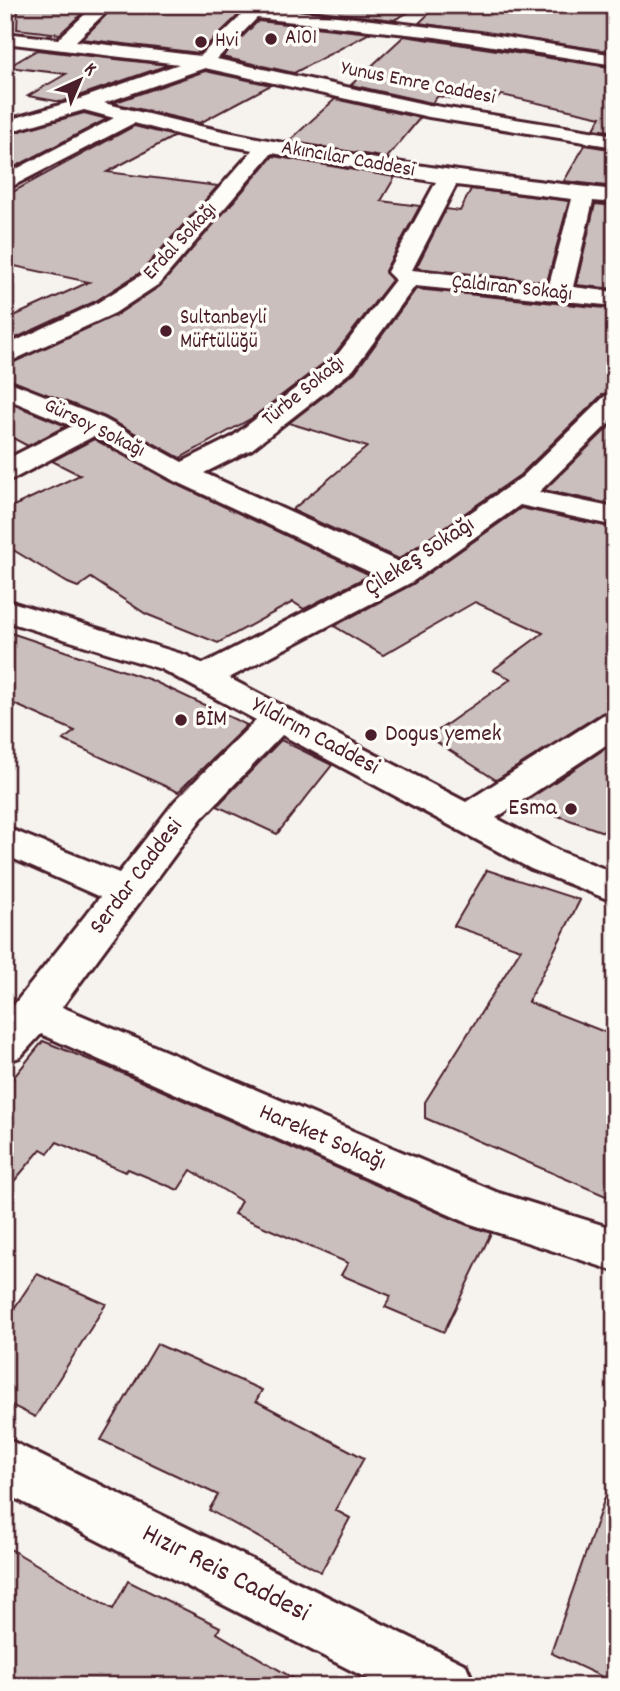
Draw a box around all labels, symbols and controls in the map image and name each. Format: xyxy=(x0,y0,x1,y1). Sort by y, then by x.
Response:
place label: A101 xyxy=(285,24,317,54)
place label: Hvi xyxy=(215,27,239,57)
marker: A101 xyxy=(263,31,279,47)
marker: Hvi xyxy=(193,34,209,50)
north arrow xyxy=(46,46,116,116)
street label: Yunus Emre Caddesi xyxy=(338,54,498,114)
text: K xyxy=(77,58,102,83)
street label: Akıncılar Caddesi xyxy=(279,133,417,187)
street label: Erdal Sokağı xyxy=(137,196,225,288)
street label: Çaldıran Sokağı xyxy=(450,268,574,310)
place label: Sultanbeyli Müftülüğü xyxy=(180,304,266,358)
marker: Sultanbeyli Müftülüğü xyxy=(158,323,174,339)
street label: Türbe Sokağı xyxy=(256,349,352,435)
street label: Gürsoy Sokağı xyxy=(38,392,150,466)
street label: Çilekeş Sokağı xyxy=(358,509,482,605)
street label: Yıldırım Caddesi xyxy=(245,689,385,785)
place label: BİM xyxy=(195,703,227,737)
marker: BİM xyxy=(173,712,189,728)
place label: Dogus yemek xyxy=(385,718,502,752)
marker: Dogus yemek xyxy=(363,727,379,743)
place label: Esma xyxy=(508,792,558,826)
marker: Esma xyxy=(563,801,579,817)
street label: Serdar Caddesi xyxy=(82,812,192,942)
street label: Hareket Sokağı xyxy=(253,1096,391,1180)
street label: Hızır Reis Caddesi xyxy=(134,1515,316,1635)

